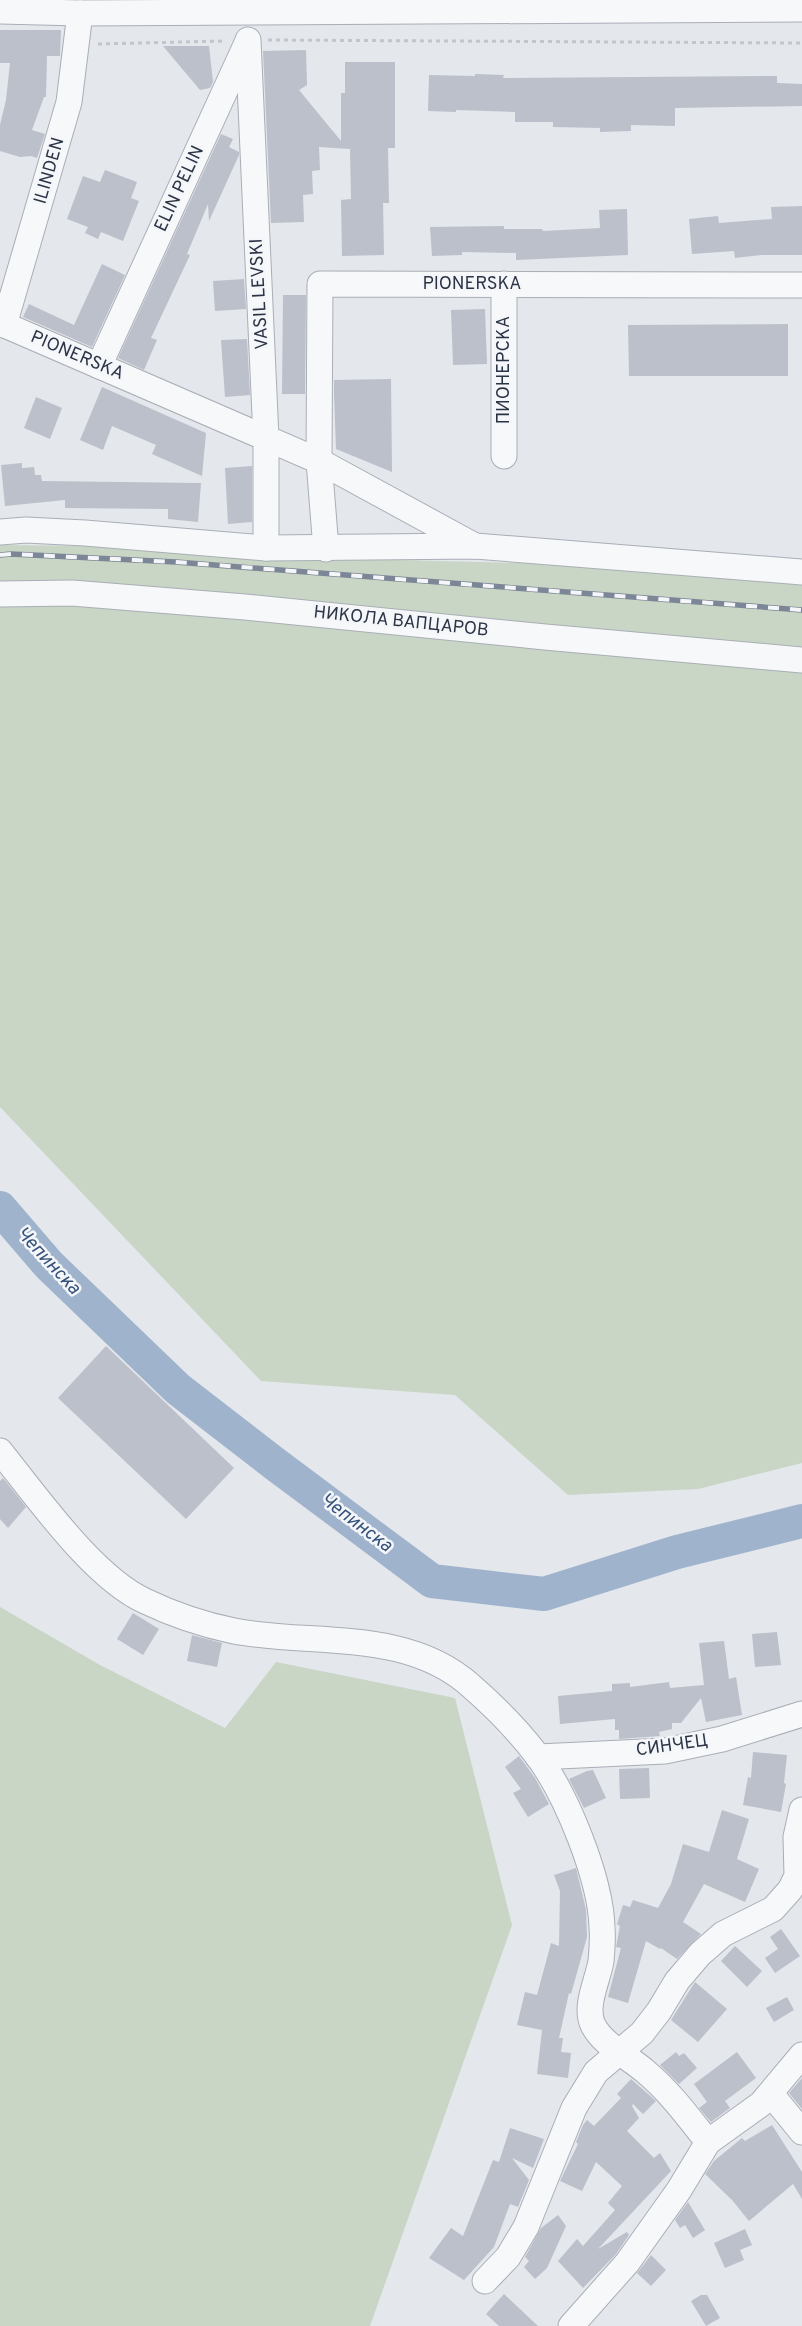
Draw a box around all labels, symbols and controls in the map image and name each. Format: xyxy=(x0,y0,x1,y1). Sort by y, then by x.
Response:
street label: ILINDEN xyxy=(30,135,70,207)
street label: ELIN PELIN xyxy=(150,142,210,236)
street label: VASIL LEVSKI xyxy=(246,238,274,350)
street label: PIONERSKA xyxy=(422,273,522,296)
street label: ПИОНЕРСКА xyxy=(493,316,516,424)
street label: PIONERSKA xyxy=(27,326,127,386)
street label: НИКОЛА ВАПЦАРОВ xyxy=(312,601,490,643)
water label: Чепинска xyxy=(11,1222,86,1300)
water label: Чепинска xyxy=(315,1488,397,1558)
street label: СИНЧЕЦ xyxy=(634,1730,710,1762)

